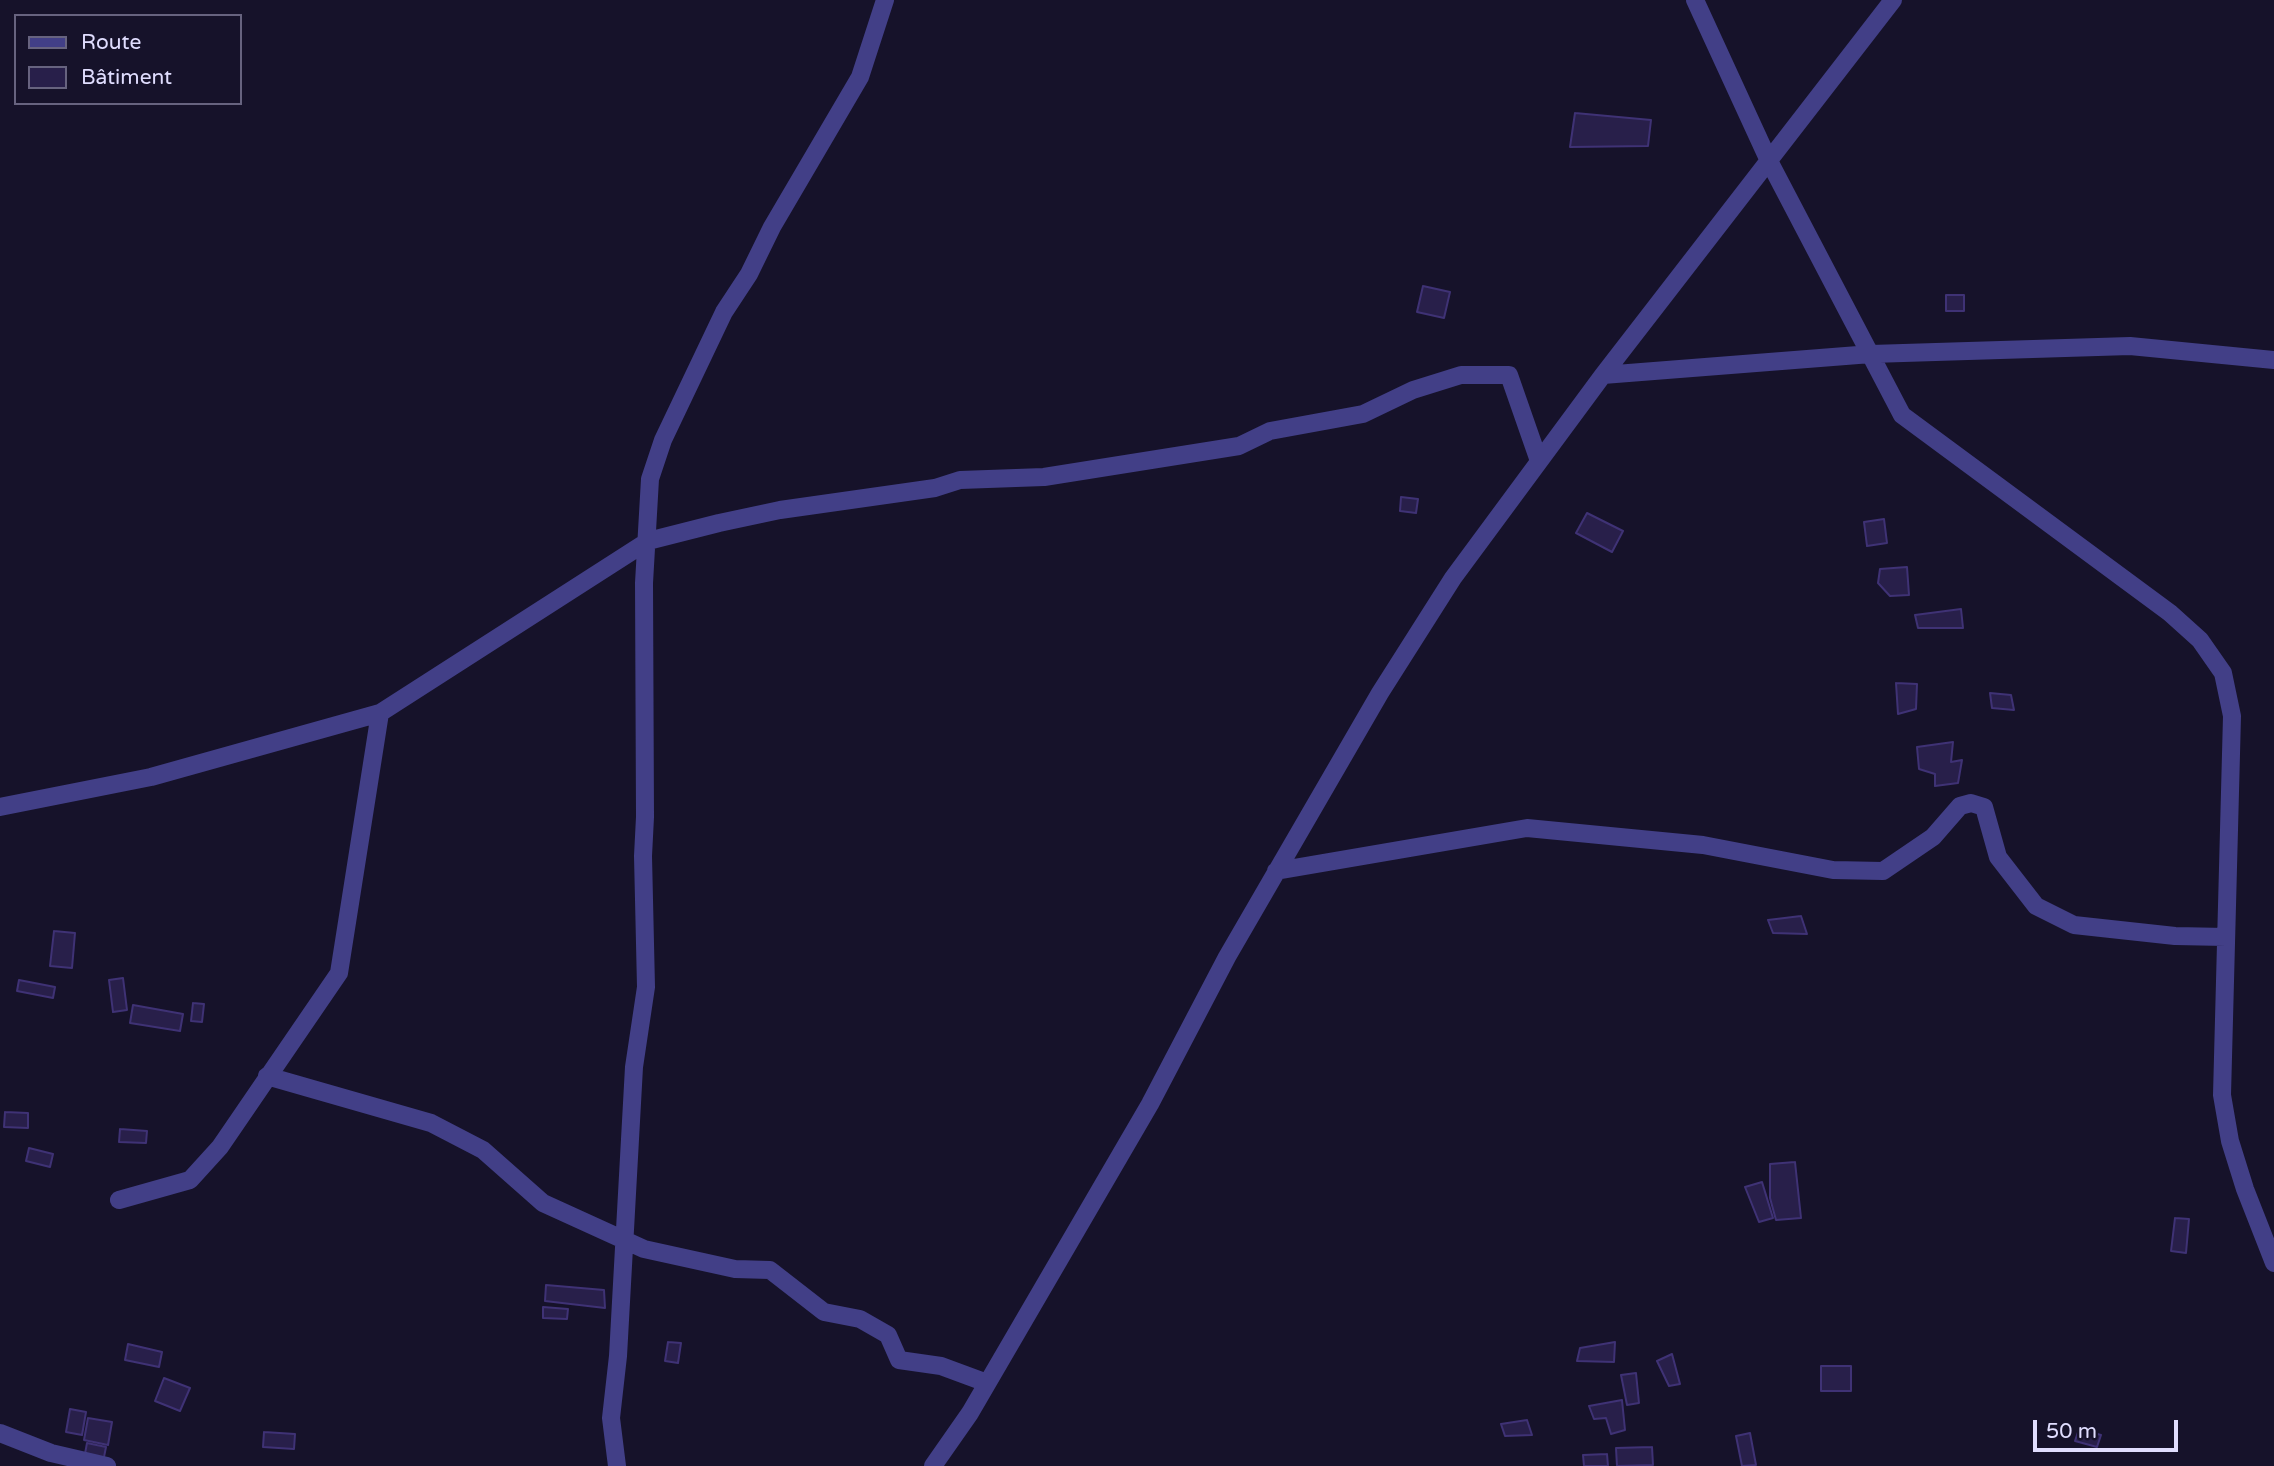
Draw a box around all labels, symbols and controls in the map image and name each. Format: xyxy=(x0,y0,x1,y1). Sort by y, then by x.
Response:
legend xyxy=(14,14,242,105)
text: Route xyxy=(81,30,141,55)
text: Bâtiment xyxy=(81,65,172,90)
scale bar xyxy=(2036,1406,2181,1450)
text: 50 m xyxy=(2046,1419,2097,1444)

